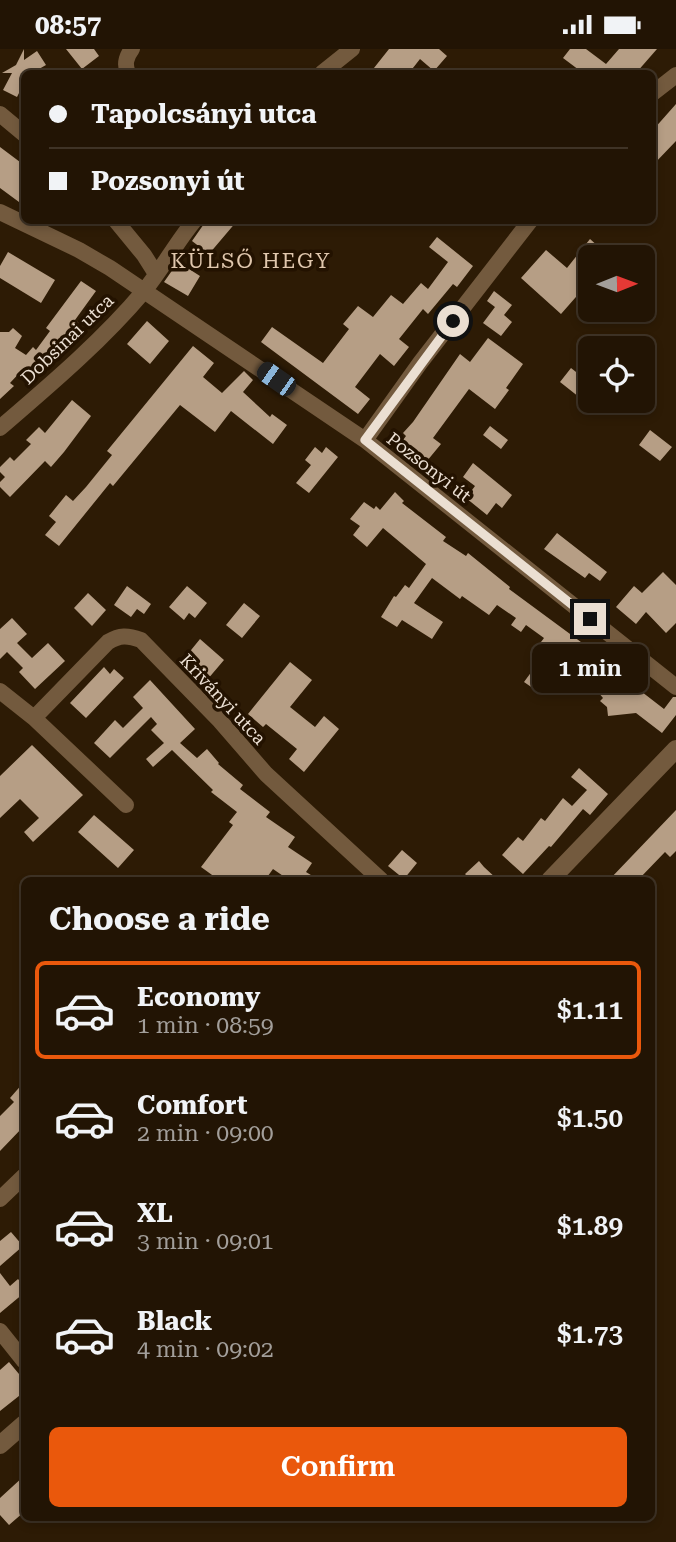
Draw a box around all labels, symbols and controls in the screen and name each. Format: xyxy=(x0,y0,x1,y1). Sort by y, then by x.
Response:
text: 08:57 xyxy=(35,10,101,40)
text: Tapolcsányi utca xyxy=(91,99,316,129)
text: Pozsonyi út xyxy=(91,166,245,196)
north arrow xyxy=(578,245,654,322)
map controls xyxy=(578,245,655,413)
district label: KÜLSŐ HEGY xyxy=(170,248,332,273)
street label: Dobsinai utca xyxy=(16,290,118,388)
route start xyxy=(437,305,469,337)
button: locate xyxy=(578,336,655,413)
car xyxy=(253,358,300,400)
street label: Pozsonyi út xyxy=(383,428,475,506)
route end xyxy=(574,603,606,635)
callout: 1 min xyxy=(532,643,648,693)
street label: Kriványi utca xyxy=(176,649,270,749)
text: 1 min xyxy=(558,655,622,682)
text: Choose a ride xyxy=(49,900,270,938)
icon: car xyxy=(53,979,116,1042)
text: Economy xyxy=(137,982,260,1012)
text: $1.11 xyxy=(557,995,623,1025)
text: 1 min · 08:59 xyxy=(137,1012,274,1039)
icon: car xyxy=(53,1087,116,1150)
text: Comfort xyxy=(137,1090,247,1120)
text: $1.50 xyxy=(557,1103,623,1133)
text: 2 min · 09:00 xyxy=(137,1120,274,1147)
icon: car xyxy=(53,1195,116,1258)
text: XL xyxy=(137,1198,173,1228)
text: $1.89 xyxy=(557,1211,623,1241)
text: 3 min · 09:01 xyxy=(137,1228,274,1255)
icon: car xyxy=(53,1303,116,1366)
text: Black xyxy=(137,1306,212,1336)
text: $1.73 xyxy=(557,1319,623,1349)
text: 4 min · 09:02 xyxy=(137,1336,274,1363)
button: Confirm xyxy=(49,1427,627,1507)

